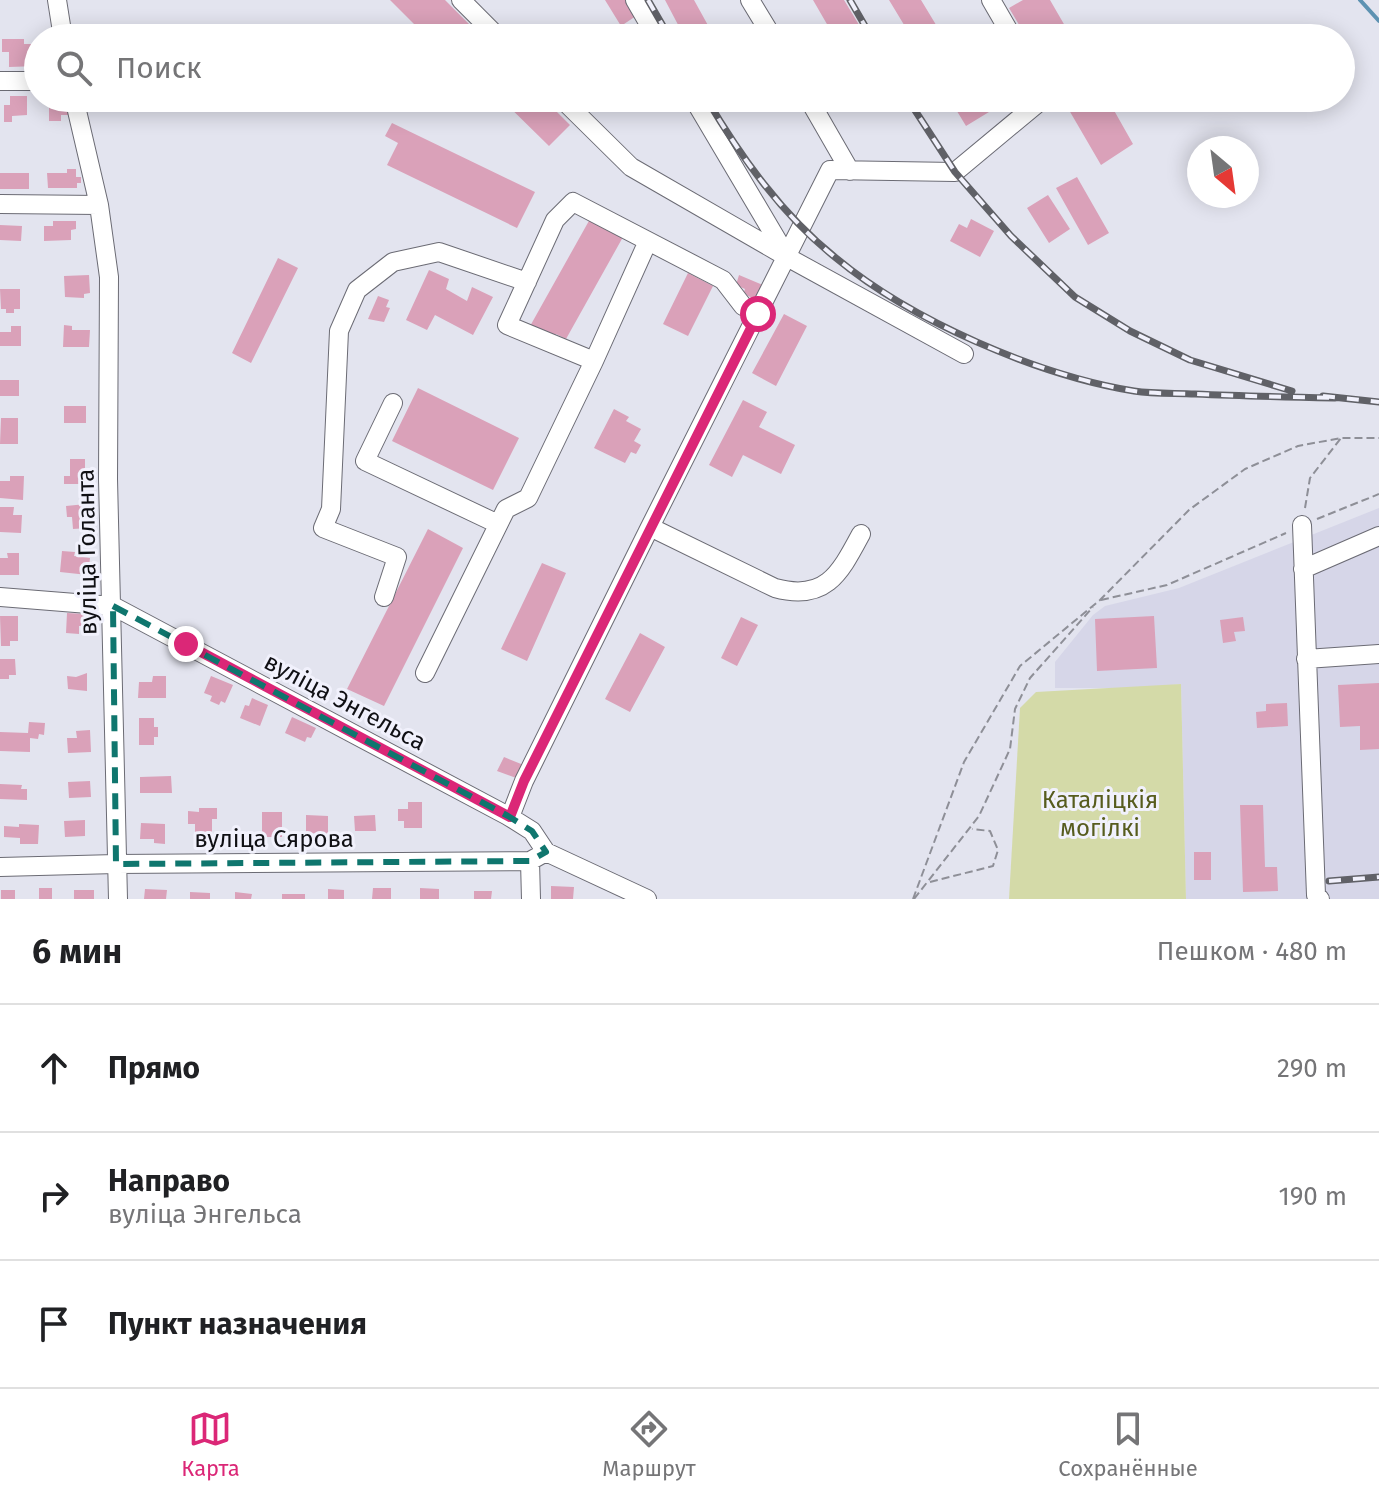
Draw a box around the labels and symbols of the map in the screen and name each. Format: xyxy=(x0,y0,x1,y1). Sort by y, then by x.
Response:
north arrow xyxy=(1187,136,1259,208)
route start xyxy=(740,296,776,332)
street label: вуліца Голанта xyxy=(72,469,102,635)
route end xyxy=(168,626,204,662)
street label: вуліца Энгельса xyxy=(259,648,431,756)
park label: Каталіцкія могілкі xyxy=(1042,786,1158,842)
street label: вуліца Сярова xyxy=(194,825,354,853)

